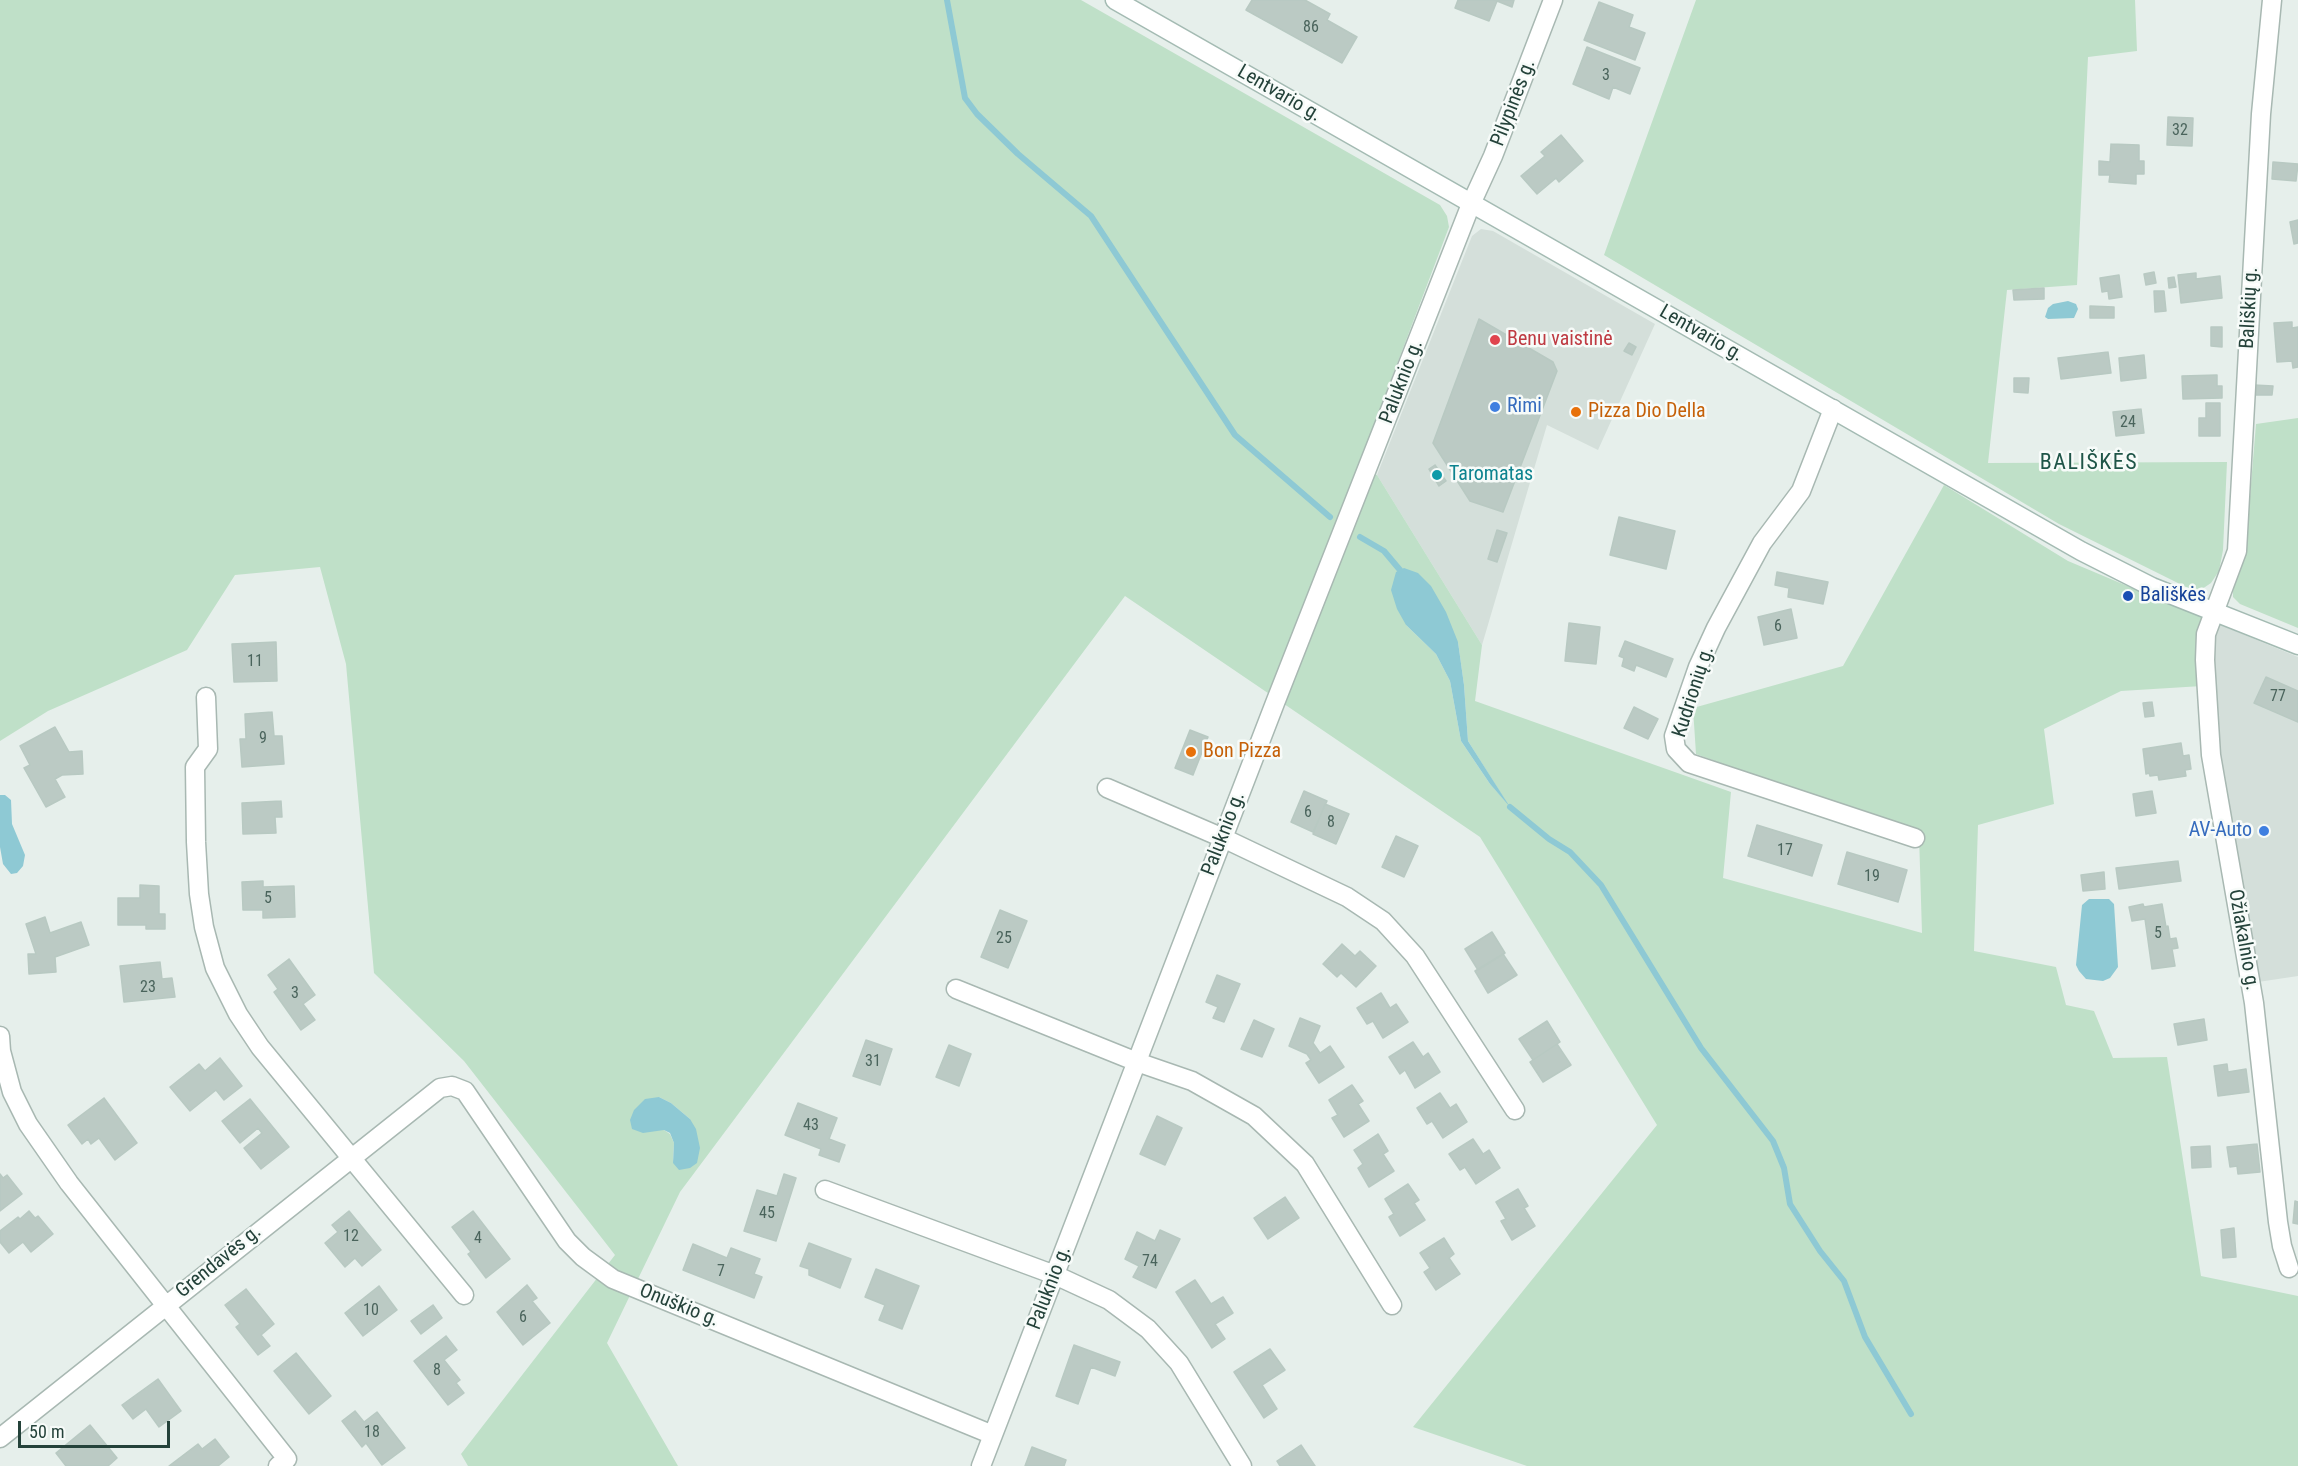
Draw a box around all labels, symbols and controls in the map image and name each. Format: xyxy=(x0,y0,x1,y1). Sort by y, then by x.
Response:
house number: 86 xyxy=(1303,18,1319,38)
street label: Pilypinės g. xyxy=(1486,56,1542,150)
street label: Lentvario g. xyxy=(1233,60,1325,128)
house number: 3 xyxy=(1602,66,1610,86)
house number: 32 xyxy=(2172,121,2188,141)
street label: Bališkių g. xyxy=(2236,267,2264,349)
street label: Lentvario g. xyxy=(1655,300,1747,368)
place label: Benu vaistinė xyxy=(1507,328,1613,352)
marker: Benu vaistinė xyxy=(1488,333,1502,347)
street label: Paluknio g. xyxy=(1375,337,1429,427)
place label: Rimi xyxy=(1507,395,1542,419)
marker: Rimi xyxy=(1488,400,1502,414)
place label: Pizza Dio Della xyxy=(1588,400,1706,424)
marker: Pizza Dio Della xyxy=(1569,405,1583,419)
house number: 24 xyxy=(2120,413,2136,433)
district label: BALIŠKĖS xyxy=(2040,450,2138,476)
place label: Taromatas xyxy=(1449,463,1533,487)
marker: Taromatas xyxy=(1430,468,1444,482)
place label: Bališkės xyxy=(2140,584,2206,608)
marker: Bališkės xyxy=(2121,589,2135,603)
house number: 6 xyxy=(1774,617,1782,637)
street label: Kudrionių g. xyxy=(1668,643,1720,741)
house number: 11 xyxy=(247,652,263,672)
house number: 77 xyxy=(2270,687,2286,707)
house number: 9 xyxy=(259,729,267,749)
place label: Bon Pizza xyxy=(1203,740,1281,764)
marker: Bon Pizza xyxy=(1184,745,1198,759)
street label: Paluknio g. xyxy=(1197,789,1251,879)
house number: 6 xyxy=(1304,803,1312,823)
house number: 8 xyxy=(1327,813,1335,833)
place label: AV-Auto xyxy=(2189,819,2252,843)
marker: AV-Auto xyxy=(2257,824,2271,838)
house number: 17 xyxy=(1777,841,1793,861)
house number: 19 xyxy=(1864,867,1880,887)
street label: Ožiakalnio g. xyxy=(2222,888,2264,992)
house number: 5 xyxy=(264,889,272,909)
house number: 5 xyxy=(2154,924,2162,944)
house number: 25 xyxy=(996,929,1012,949)
house number: 23 xyxy=(140,978,156,998)
house number: 3 xyxy=(291,984,299,1004)
house number: 31 xyxy=(865,1052,881,1072)
house number: 43 xyxy=(803,1116,819,1136)
house number: 45 xyxy=(759,1204,775,1224)
street label: Grendavės g. xyxy=(172,1220,266,1304)
house number: 12 xyxy=(343,1227,359,1247)
house number: 4 xyxy=(474,1229,482,1249)
street label: Paluknio g. xyxy=(1023,1243,1077,1333)
house number: 74 xyxy=(1142,1252,1158,1272)
house number: 7 xyxy=(717,1262,725,1282)
street label: Onuškio g. xyxy=(636,1279,722,1333)
house number: 10 xyxy=(363,1301,379,1321)
house number: 6 xyxy=(519,1308,527,1328)
house number: 8 xyxy=(433,1361,441,1381)
scale bar xyxy=(21,1409,172,1447)
text: 50 m xyxy=(29,1421,64,1442)
house number: 18 xyxy=(364,1423,380,1443)

